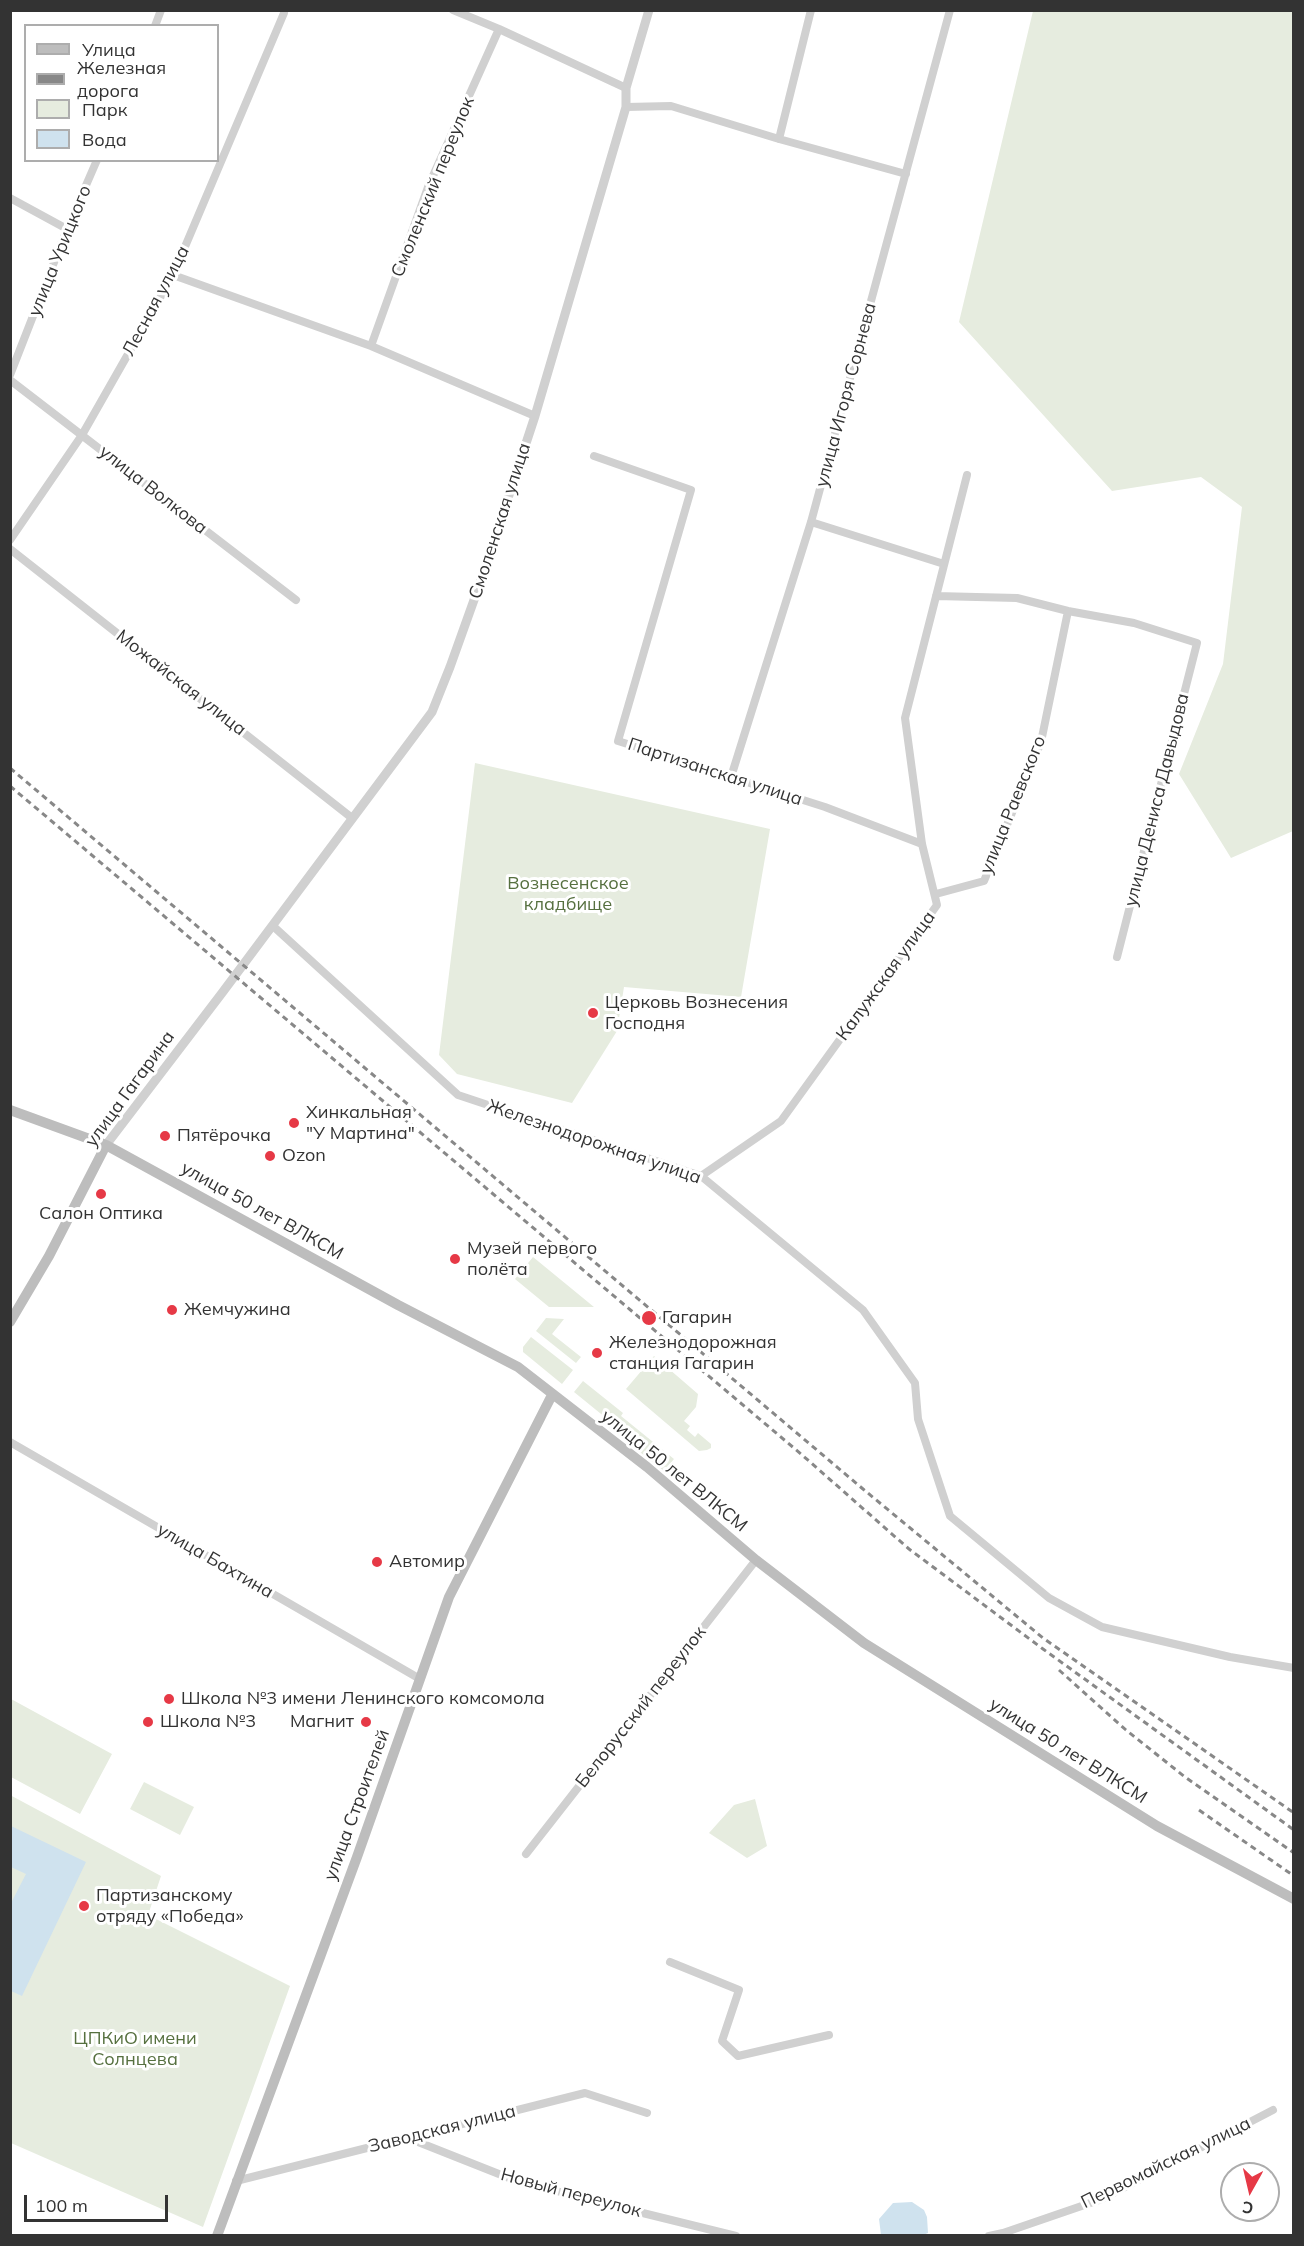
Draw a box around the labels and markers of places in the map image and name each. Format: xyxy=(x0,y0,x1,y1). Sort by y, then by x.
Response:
place label: Церковь Вознесения Господня xyxy=(605,992,788,1034)
marker: Церковь Вознесения Господня xyxy=(586,1006,600,1020)
place label: Хинкальная "У Мартина" xyxy=(306,1102,415,1144)
marker: Хинкальная "У Мартина" xyxy=(287,1116,301,1130)
place label: Пятёрочка xyxy=(177,1125,271,1147)
marker: Пятёрочка xyxy=(158,1129,172,1143)
place label: Ozon xyxy=(282,1145,326,1167)
marker: Ozon xyxy=(263,1149,277,1163)
marker: Салон Оптика xyxy=(94,1187,108,1201)
place label: Салон Оптика xyxy=(39,1203,163,1225)
place label: Музей первого полёта xyxy=(467,1238,597,1280)
marker: Музей первого полёта xyxy=(448,1252,462,1266)
place label: Жемчужина xyxy=(184,1299,291,1321)
marker: Жемчужина xyxy=(165,1303,179,1317)
place label: Гагарин xyxy=(662,1307,732,1329)
marker: Гагарин xyxy=(640,1309,658,1327)
place label: Железнодорожная станция Гагарин xyxy=(609,1332,777,1374)
marker: Железнодорожная станция Гагарин xyxy=(590,1346,604,1360)
place label: Автомир xyxy=(389,1551,465,1573)
marker: Автомир xyxy=(370,1555,384,1569)
place label: Школа №3 имени Ленинского комсомола xyxy=(181,1688,545,1710)
marker: Школа №3 имени Ленинского комсомола xyxy=(162,1692,176,1706)
place label: Школа №3 xyxy=(160,1711,256,1733)
place label: Магнит xyxy=(290,1711,354,1733)
marker: Школа №3 xyxy=(141,1715,155,1729)
marker: Магнит xyxy=(359,1715,373,1729)
place label: Партизанскому отряду «Победа» xyxy=(96,1885,244,1928)
marker: Партизанскому отряду «Победа» xyxy=(77,1899,91,1913)

